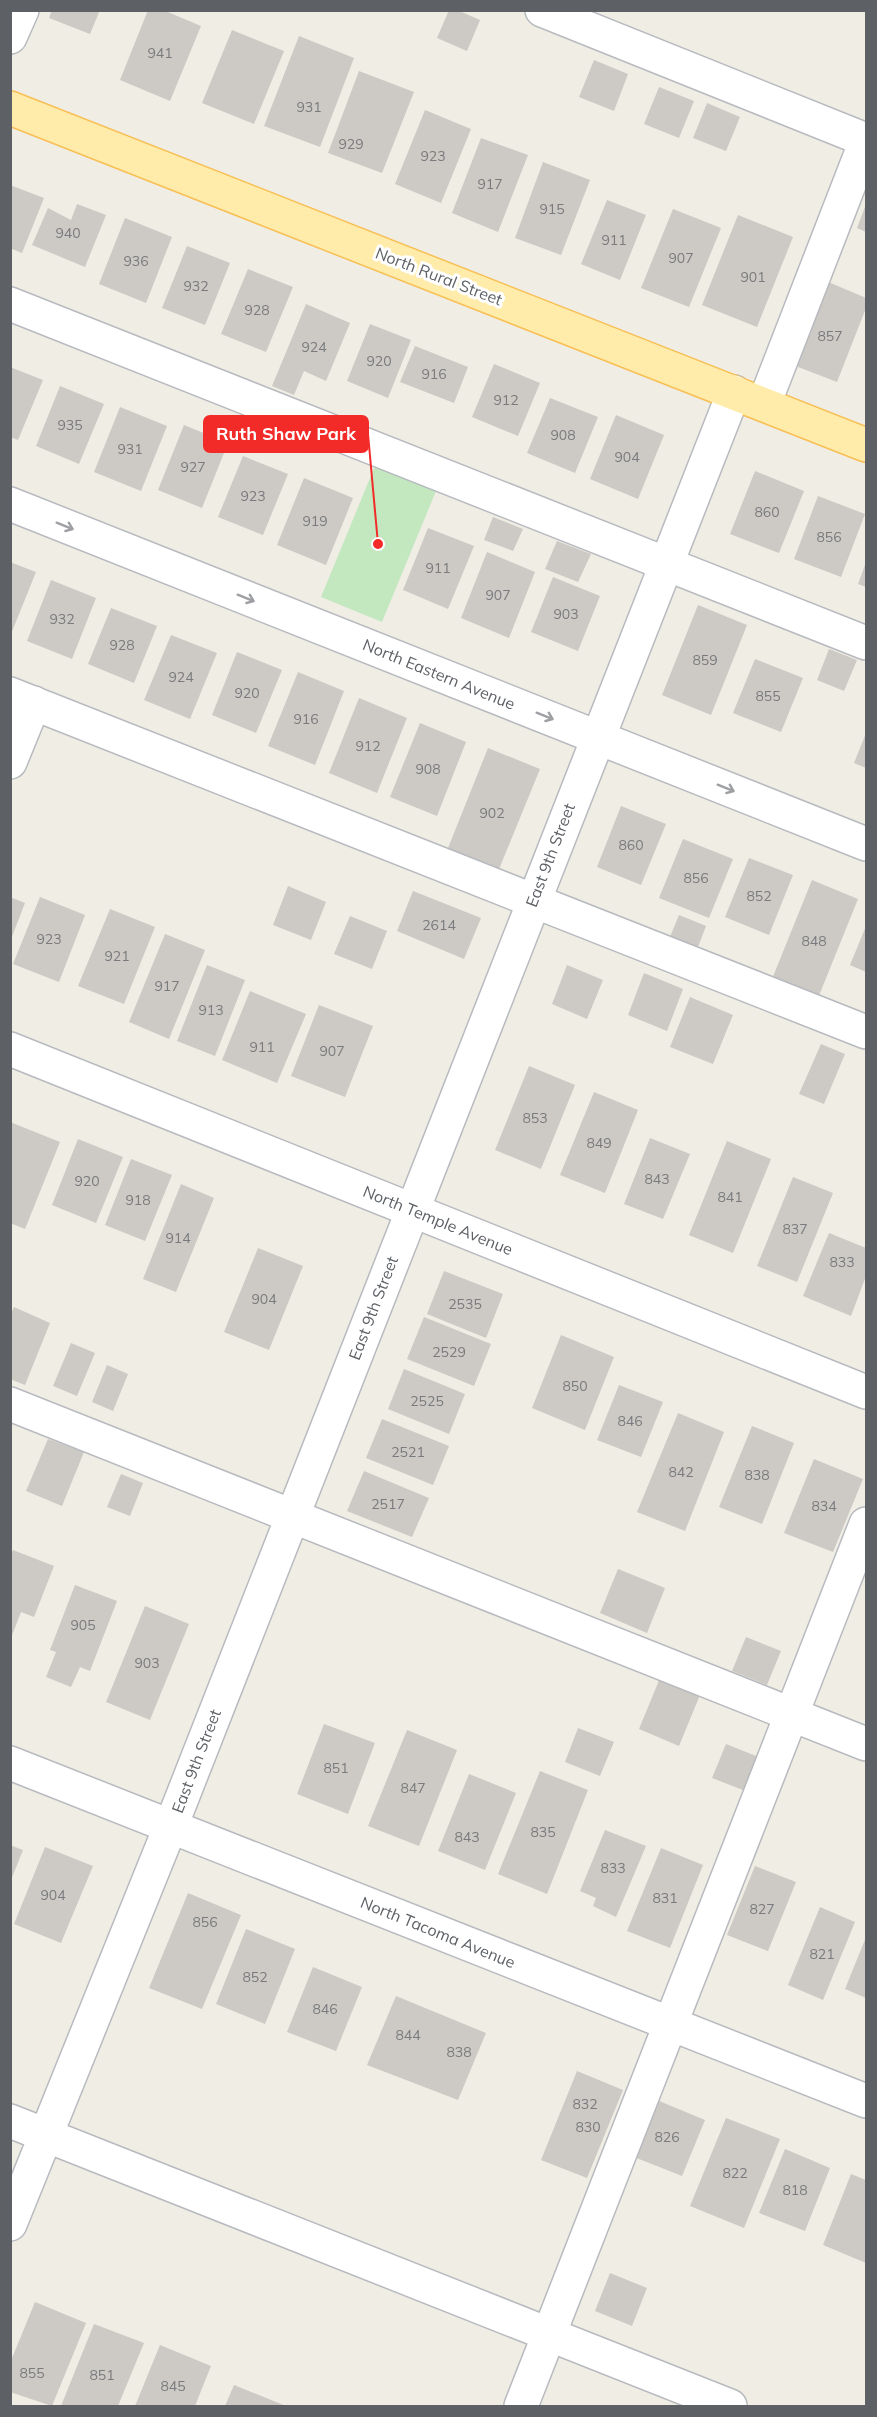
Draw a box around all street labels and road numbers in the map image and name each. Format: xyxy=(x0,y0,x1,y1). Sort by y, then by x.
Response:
street label: North Rural Street xyxy=(373,243,506,310)
street label: North Eastern Avenue xyxy=(360,634,518,714)
street label: East 9th Street xyxy=(521,800,579,910)
street label: North Temple Avenue xyxy=(360,1181,516,1259)
street label: East 9th Street xyxy=(344,1253,402,1363)
street label: East 9th Street xyxy=(167,1706,225,1816)
street label: North Tacoma Avenue xyxy=(358,1892,518,1972)

